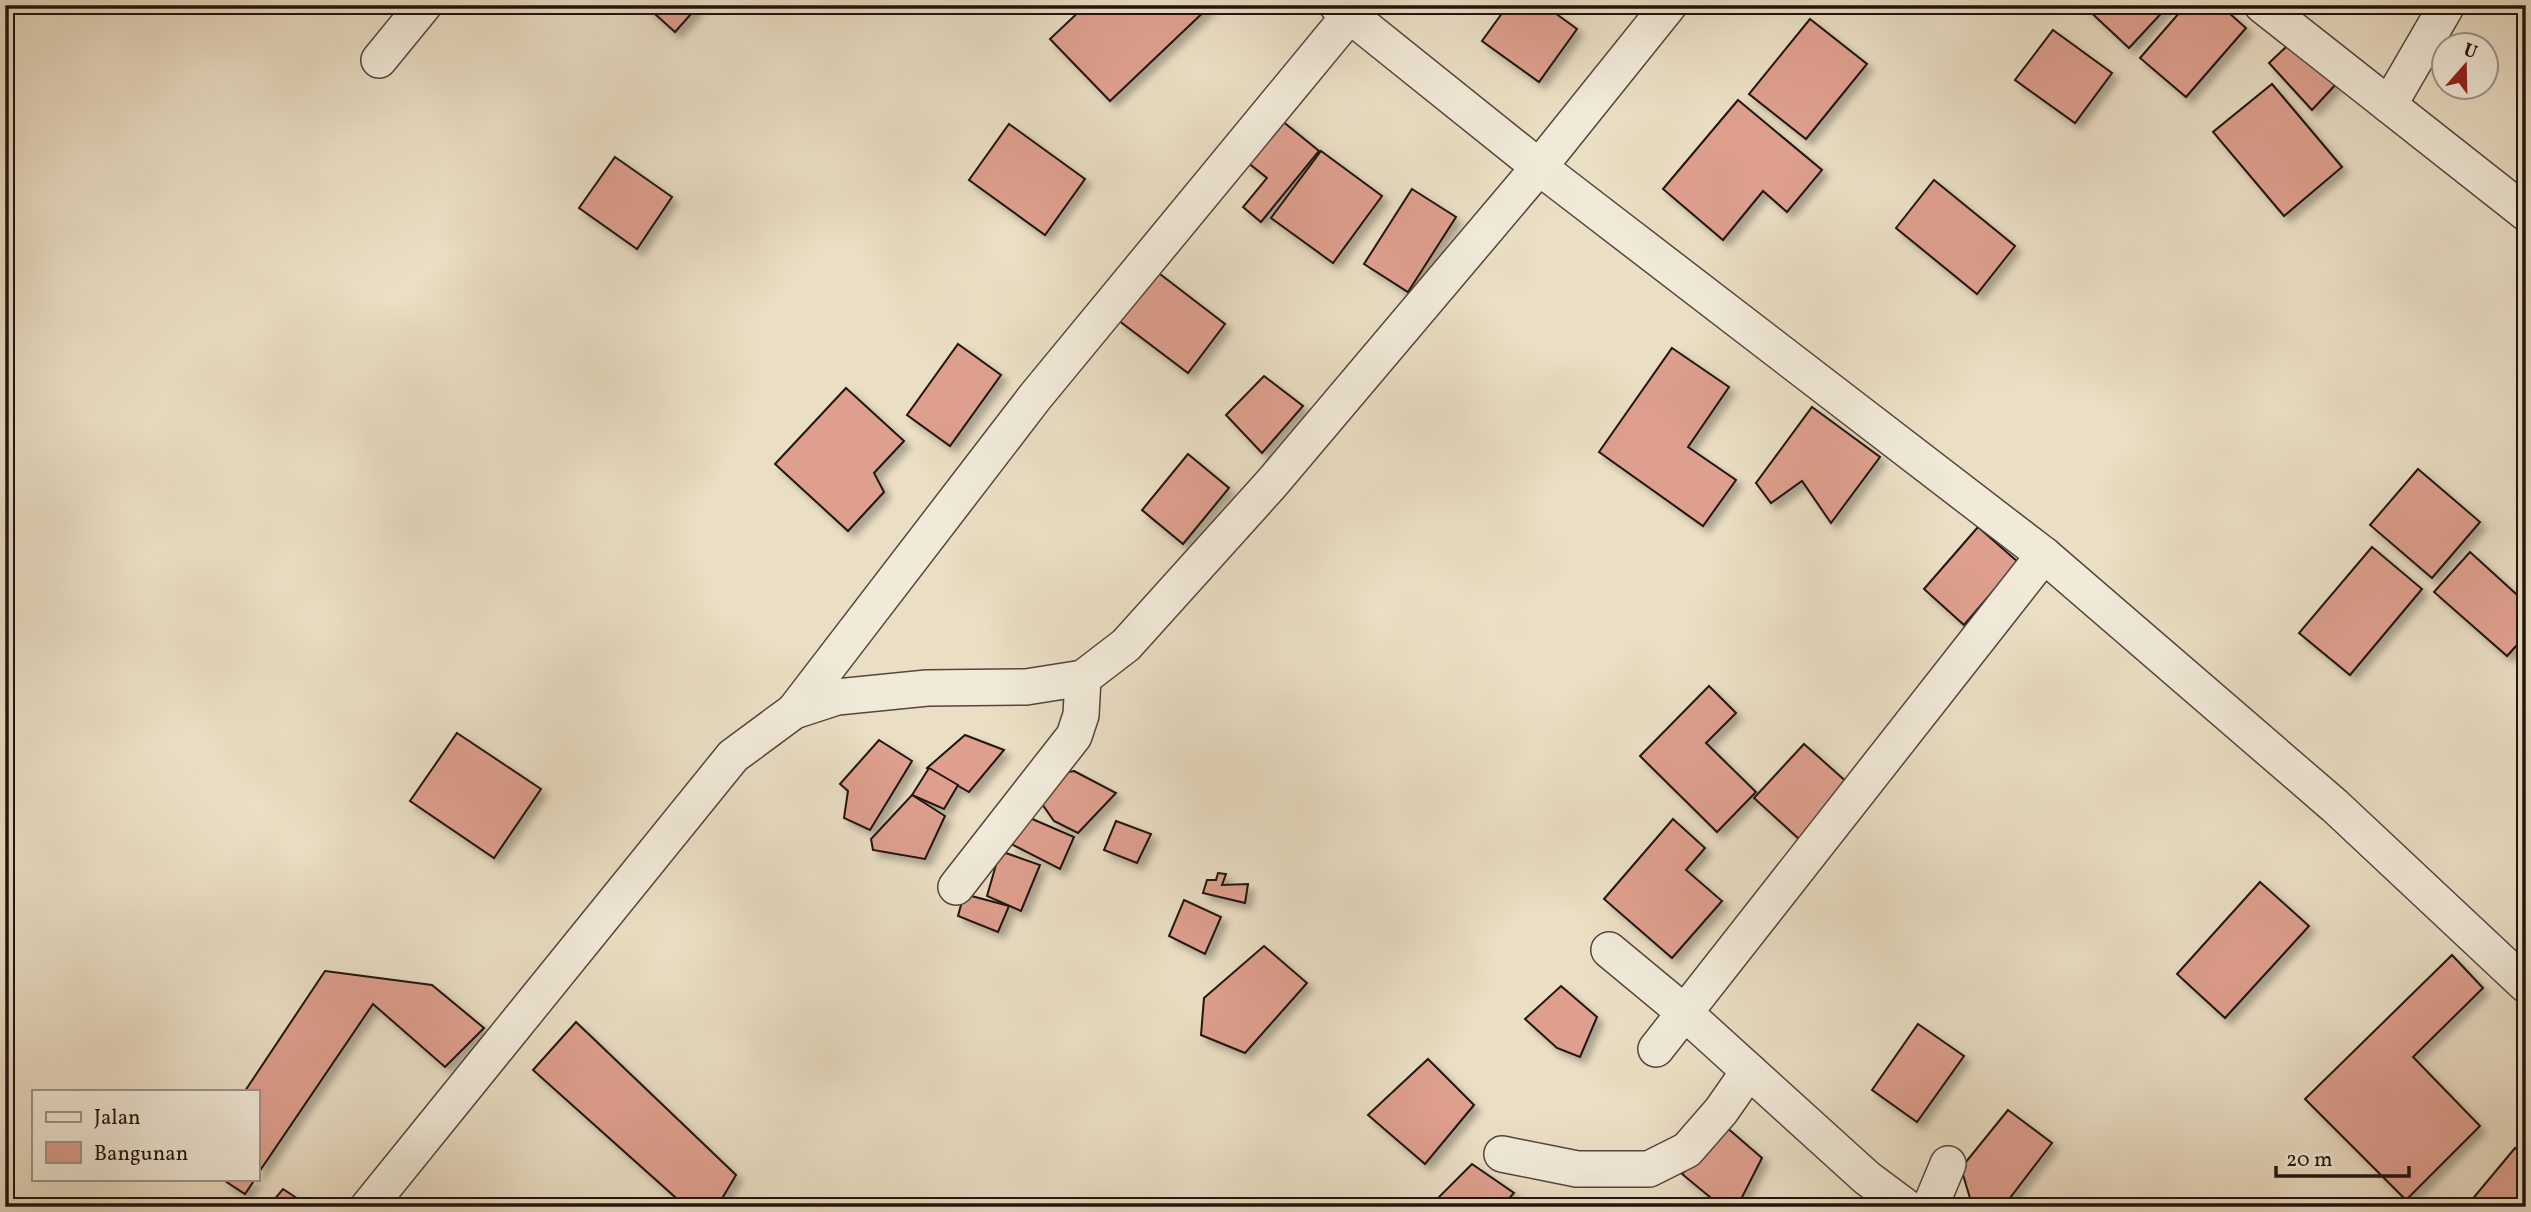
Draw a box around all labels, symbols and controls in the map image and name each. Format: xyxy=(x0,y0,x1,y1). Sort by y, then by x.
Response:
north arrow xyxy=(2430,32,2500,102)
text: U xyxy=(2460,37,2481,66)
legend xyxy=(32,1090,259,1180)
text: Jalan xyxy=(94,1104,141,1133)
scale bar xyxy=(2276,1135,2408,1179)
text: Bangunan xyxy=(94,1140,188,1169)
text: 20 m xyxy=(2286,1146,2332,1175)

